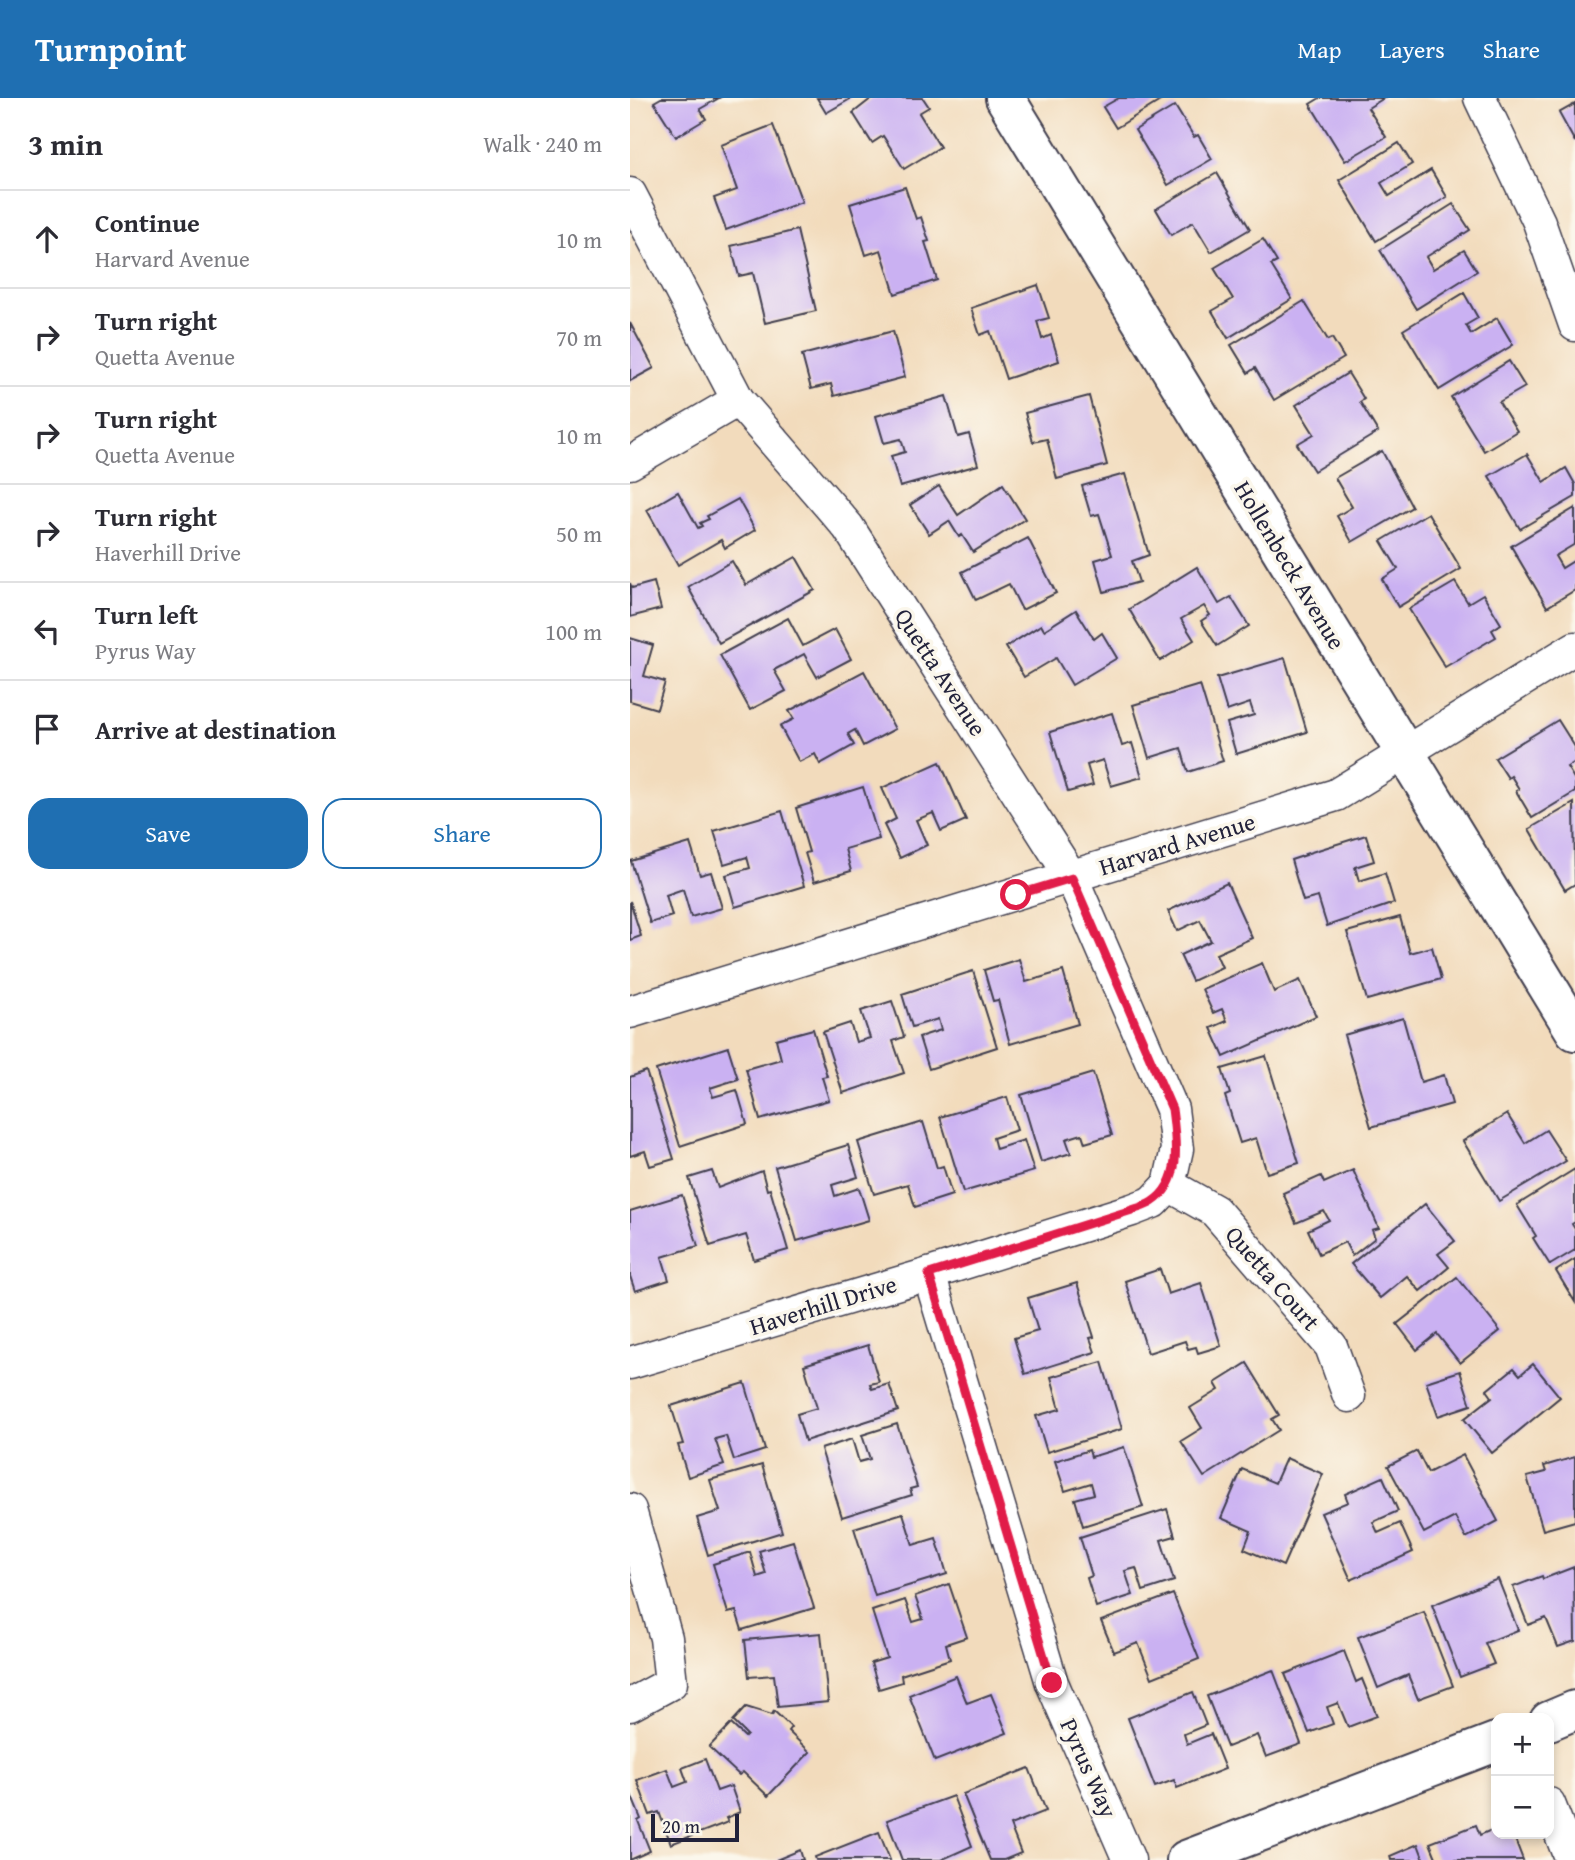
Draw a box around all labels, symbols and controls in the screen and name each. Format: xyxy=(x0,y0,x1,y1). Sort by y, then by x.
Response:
text: Turnpoint xyxy=(35,25,187,73)
text: Map xyxy=(1298,32,1341,67)
text: Layers xyxy=(1379,32,1445,67)
text: Share xyxy=(1483,32,1540,67)
text: 3 min xyxy=(28,122,103,166)
text: Walk · 240 m xyxy=(483,127,602,160)
text: Continue xyxy=(95,203,200,242)
icon: ahead xyxy=(28,220,66,258)
text: 10 m xyxy=(556,223,602,256)
text: Harvard Avenue xyxy=(95,242,250,275)
text: Turn right xyxy=(95,301,217,340)
icon: right xyxy=(28,318,66,356)
text: 70 m xyxy=(556,321,602,354)
text: Quetta Avenue xyxy=(95,340,235,373)
text: Turn right xyxy=(95,399,217,438)
icon: right xyxy=(28,416,66,454)
text: 10 m xyxy=(556,419,602,452)
text: Quetta Avenue xyxy=(95,438,235,471)
street label: Hollenbeck Avenue xyxy=(1226,474,1354,656)
text: Turn right xyxy=(95,497,217,536)
icon: right xyxy=(28,514,66,552)
text: 50 m xyxy=(556,517,602,550)
text: Haverhill Drive xyxy=(95,536,241,569)
text: Turn left xyxy=(95,595,198,634)
street label: Quetta Avenue xyxy=(887,601,995,743)
icon: left xyxy=(28,612,66,650)
text: 100 m xyxy=(545,615,602,648)
text: Pyrus Way xyxy=(95,634,196,667)
icon: arrive xyxy=(28,710,66,748)
text: Arrive at destination xyxy=(95,710,336,749)
button: Save xyxy=(28,798,308,869)
button: Share xyxy=(322,798,602,869)
street label: Harvard Avenue xyxy=(1095,804,1259,884)
route start xyxy=(1000,879,1031,910)
street label: Quetta Court xyxy=(1217,1218,1329,1339)
street label: Haverhill Drive xyxy=(745,1266,901,1344)
route end xyxy=(1036,1667,1067,1698)
street label: Pyrus Way xyxy=(1052,1713,1126,1823)
map controls xyxy=(1491,1713,1554,1839)
button: + xyxy=(1491,1713,1554,1776)
button: − xyxy=(1491,1776,1554,1839)
scale bar xyxy=(651,1811,738,1843)
text: 20 m xyxy=(662,1812,700,1840)

